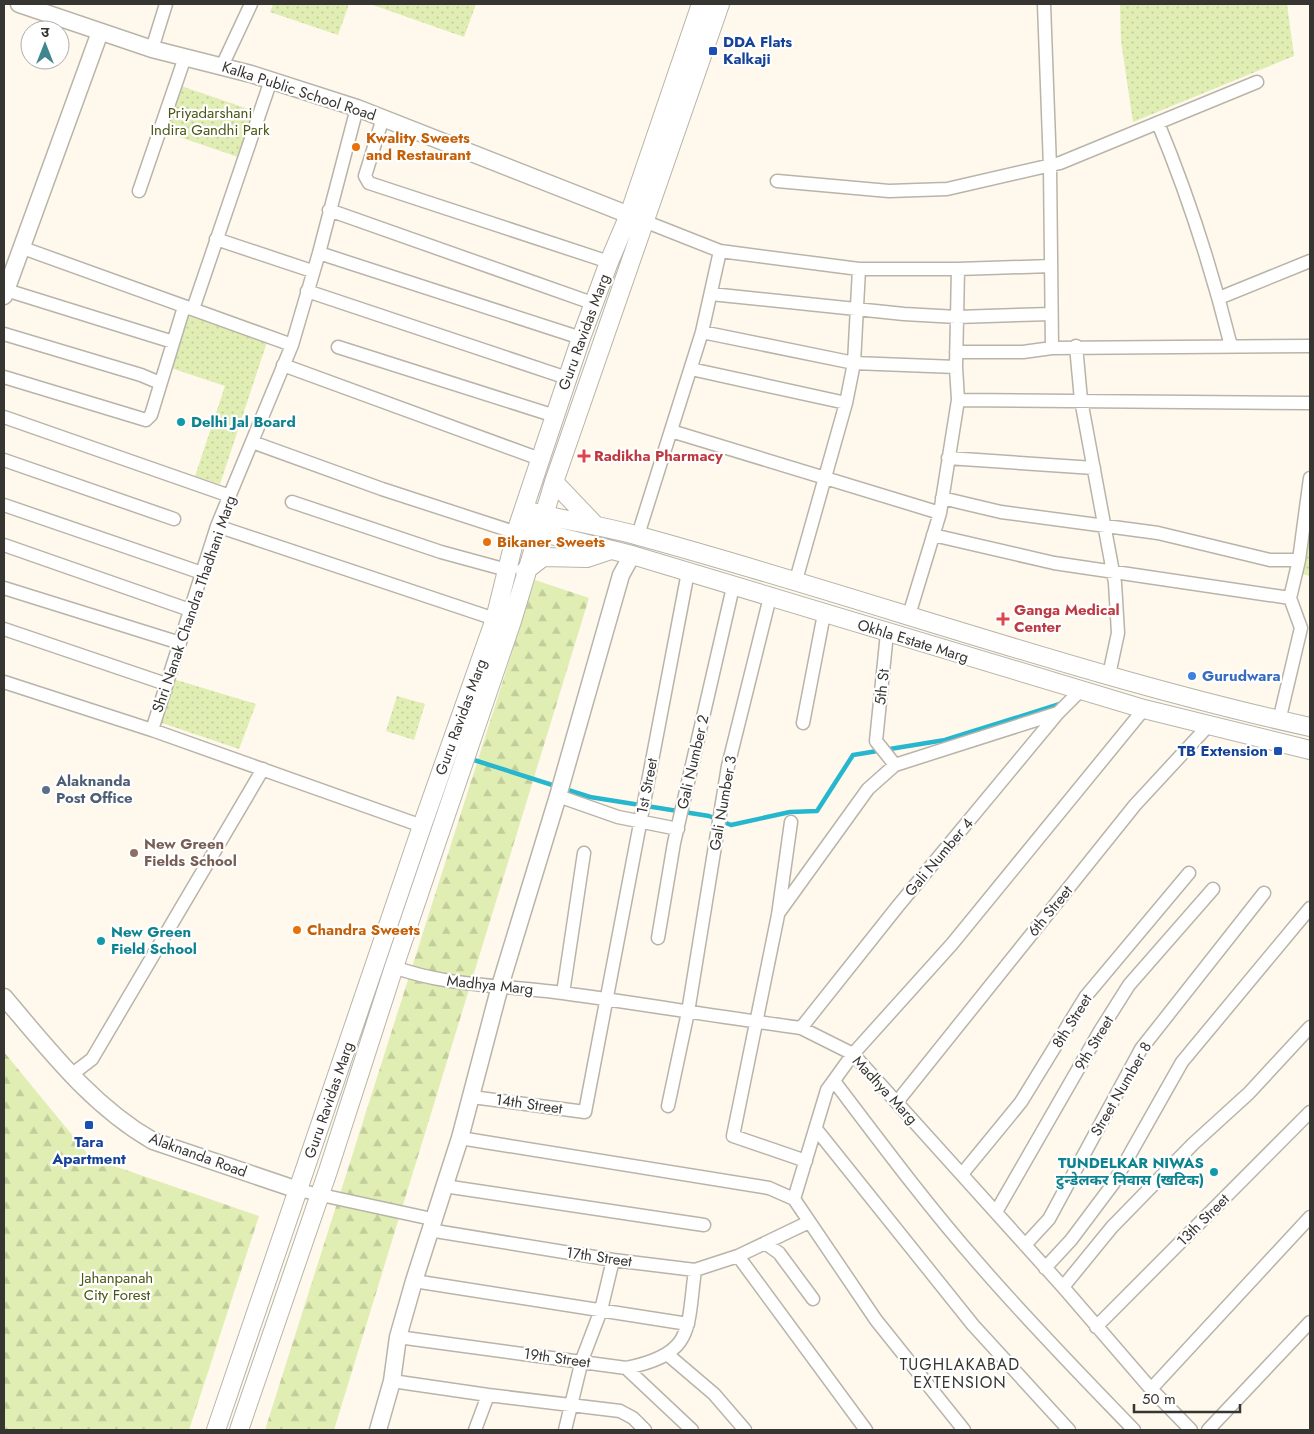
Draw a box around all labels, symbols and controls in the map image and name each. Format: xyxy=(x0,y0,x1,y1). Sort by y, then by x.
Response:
north arrow xyxy=(20,20,70,70)
text: उ xyxy=(41,22,50,42)
place label: DDA Flats Kalkaji xyxy=(723,31,792,70)
marker: DDA Flats Kalkaji xyxy=(707,45,719,57)
street label: Kalka Public School Road xyxy=(219,56,379,126)
park label: Priyadarshani Indira Gandhi Park xyxy=(150,102,270,141)
place label: Kwality Sweets and Restaurant xyxy=(366,127,471,166)
marker: Kwality Sweets and Restaurant xyxy=(350,141,362,153)
street label: Guru Ravidas Marg xyxy=(553,271,615,393)
place label: Delhi Jal Board xyxy=(191,411,296,433)
marker: Delhi Jal Board xyxy=(175,416,187,428)
place label: Radikha Pharmacy xyxy=(594,445,723,467)
marker: Radikha Pharmacy xyxy=(578,450,590,462)
street label: Shri Nanak Chandra Thadhani Marg xyxy=(146,493,242,715)
place label: Bikaner Sweets xyxy=(497,531,605,553)
marker: Bikaner Sweets xyxy=(481,536,493,548)
place label: Ganga Medical Center xyxy=(1014,599,1120,638)
marker: Ganga Medical Center xyxy=(996,612,1010,626)
street label: Okhla Estate Marg xyxy=(855,614,971,668)
street label: Guru Ravidas Marg xyxy=(430,656,492,778)
place label: Gurudwara xyxy=(1202,665,1281,687)
street label: 5th St xyxy=(869,667,895,706)
marker: Gurudwara xyxy=(1186,670,1198,682)
street label: Gali Number 2 xyxy=(671,713,715,811)
place label: TB Extension xyxy=(1178,740,1268,762)
marker: TB Extension xyxy=(1272,745,1284,757)
street label: Gali Number 3 xyxy=(704,754,742,852)
street label: 1st Street xyxy=(631,756,663,816)
place label: Alaknanda Post Office xyxy=(55,770,133,809)
marker: Alaknanda Post Office xyxy=(40,784,52,796)
street label: Gali Number 4 xyxy=(900,813,979,901)
place label: New Green Fields School xyxy=(144,833,237,872)
marker: New Green Fields School xyxy=(128,847,140,859)
street label: 6th Street xyxy=(1022,880,1078,941)
place label: Chandra Sweets xyxy=(307,919,420,941)
place label: New Green Field School xyxy=(111,921,197,960)
marker: Chandra Sweets xyxy=(291,924,303,936)
marker: New Green Field School xyxy=(95,935,107,947)
street label: Madhya Marg xyxy=(446,970,534,1000)
street label: 8th Street xyxy=(1047,989,1097,1052)
street label: 9th Street xyxy=(1069,1011,1119,1075)
street label: Street Number 8 xyxy=(1085,1038,1157,1140)
street label: Guru Ravidas Marg xyxy=(299,1039,359,1161)
street label: Madhya Marg xyxy=(847,1051,923,1129)
street label: 14th Street xyxy=(494,1088,564,1120)
marker: Tara Apartment xyxy=(83,1119,95,1131)
street label: Alaknanda Road xyxy=(146,1127,250,1183)
place label: Tara Apartment xyxy=(51,1131,126,1170)
place label: TUNDELKAR NIWAS टुन्डेलकर निवास (खटिक) xyxy=(1055,1152,1204,1191)
marker: TUNDELKAR NIWAS टुन्डेलकर निवास (खटिक) xyxy=(1208,1166,1220,1178)
street label: 13th Street xyxy=(1172,1188,1235,1251)
street label: 17th Street xyxy=(565,1241,634,1273)
park label: Jahanpanah City Forest xyxy=(79,1267,153,1306)
street label: 19th Street xyxy=(522,1342,592,1374)
district label: TUGHLAKABAD EXTENSION xyxy=(900,1353,1020,1394)
scale bar xyxy=(1134,1382,1240,1414)
text: 50 m xyxy=(1142,1388,1176,1410)

